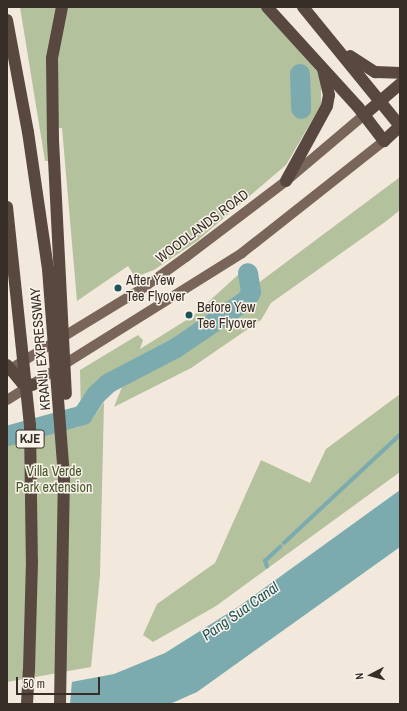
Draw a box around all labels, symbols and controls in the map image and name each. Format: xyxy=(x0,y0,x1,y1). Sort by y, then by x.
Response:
street label: WOODLANDS ROAD xyxy=(152,186,252,266)
place label: After Yew Tee Flyover xyxy=(126,272,185,304)
marker: After Yew Tee Flyover xyxy=(113,283,123,293)
street label: KRANJI EXPRESSWAY xyxy=(26,287,54,411)
place label: Before Yew Tee Flyover xyxy=(197,299,256,332)
marker: Before Yew Tee Flyover xyxy=(184,310,194,320)
road number: KJE xyxy=(15,428,45,450)
park label: Villa Verde Park extension xyxy=(16,463,92,496)
water label: Pang Sua Canal xyxy=(198,578,282,644)
north arrow xyxy=(351,655,391,695)
scale bar xyxy=(18,669,102,695)
text: N xyxy=(352,672,366,680)
text: 50 m xyxy=(23,676,45,692)

